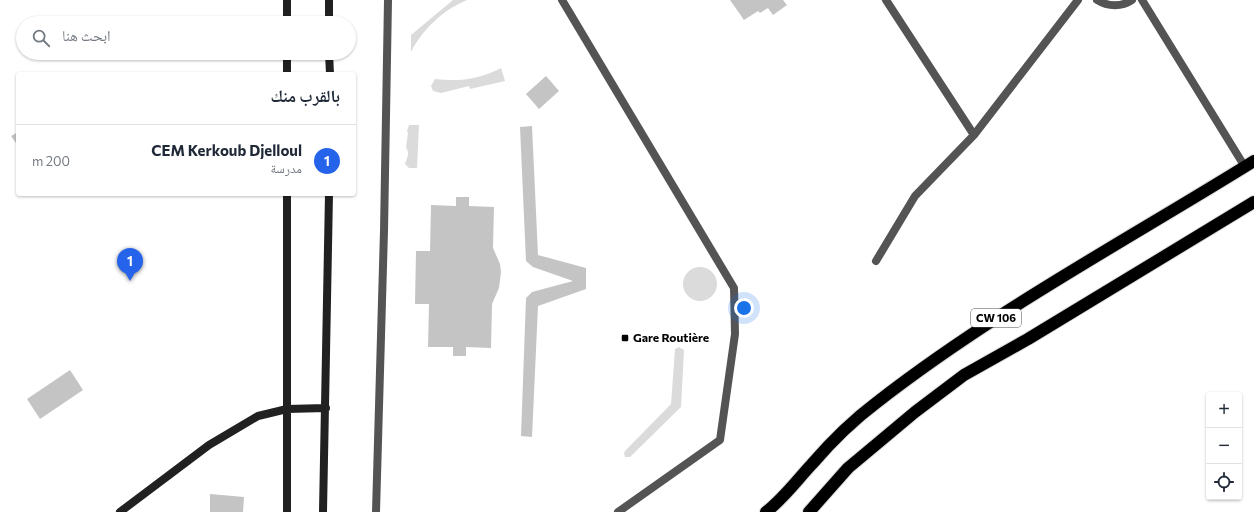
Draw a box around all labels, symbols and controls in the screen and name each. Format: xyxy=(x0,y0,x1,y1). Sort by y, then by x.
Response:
search box xyxy=(16,16,356,60)
text: ابحث هنا xyxy=(62,26,111,44)
icon: search xyxy=(30,27,52,49)
text: بالقرب منك xyxy=(270,85,340,106)
text: CEM Kerkoub Djelloul xyxy=(151,141,302,159)
text: 200 m xyxy=(32,153,70,169)
text: 1 xyxy=(324,153,330,169)
text: مدرسة xyxy=(270,160,302,176)
pin: 1 xyxy=(117,248,143,281)
your location xyxy=(734,298,754,318)
road number: CW 106 xyxy=(971,309,1021,327)
place label: Gare Routière xyxy=(633,330,709,344)
marker: Gare Routière xyxy=(620,333,630,343)
map controls xyxy=(1206,392,1242,500)
button: + xyxy=(1206,392,1242,428)
button: − xyxy=(1206,428,1242,464)
button: locate xyxy=(1206,464,1242,500)

